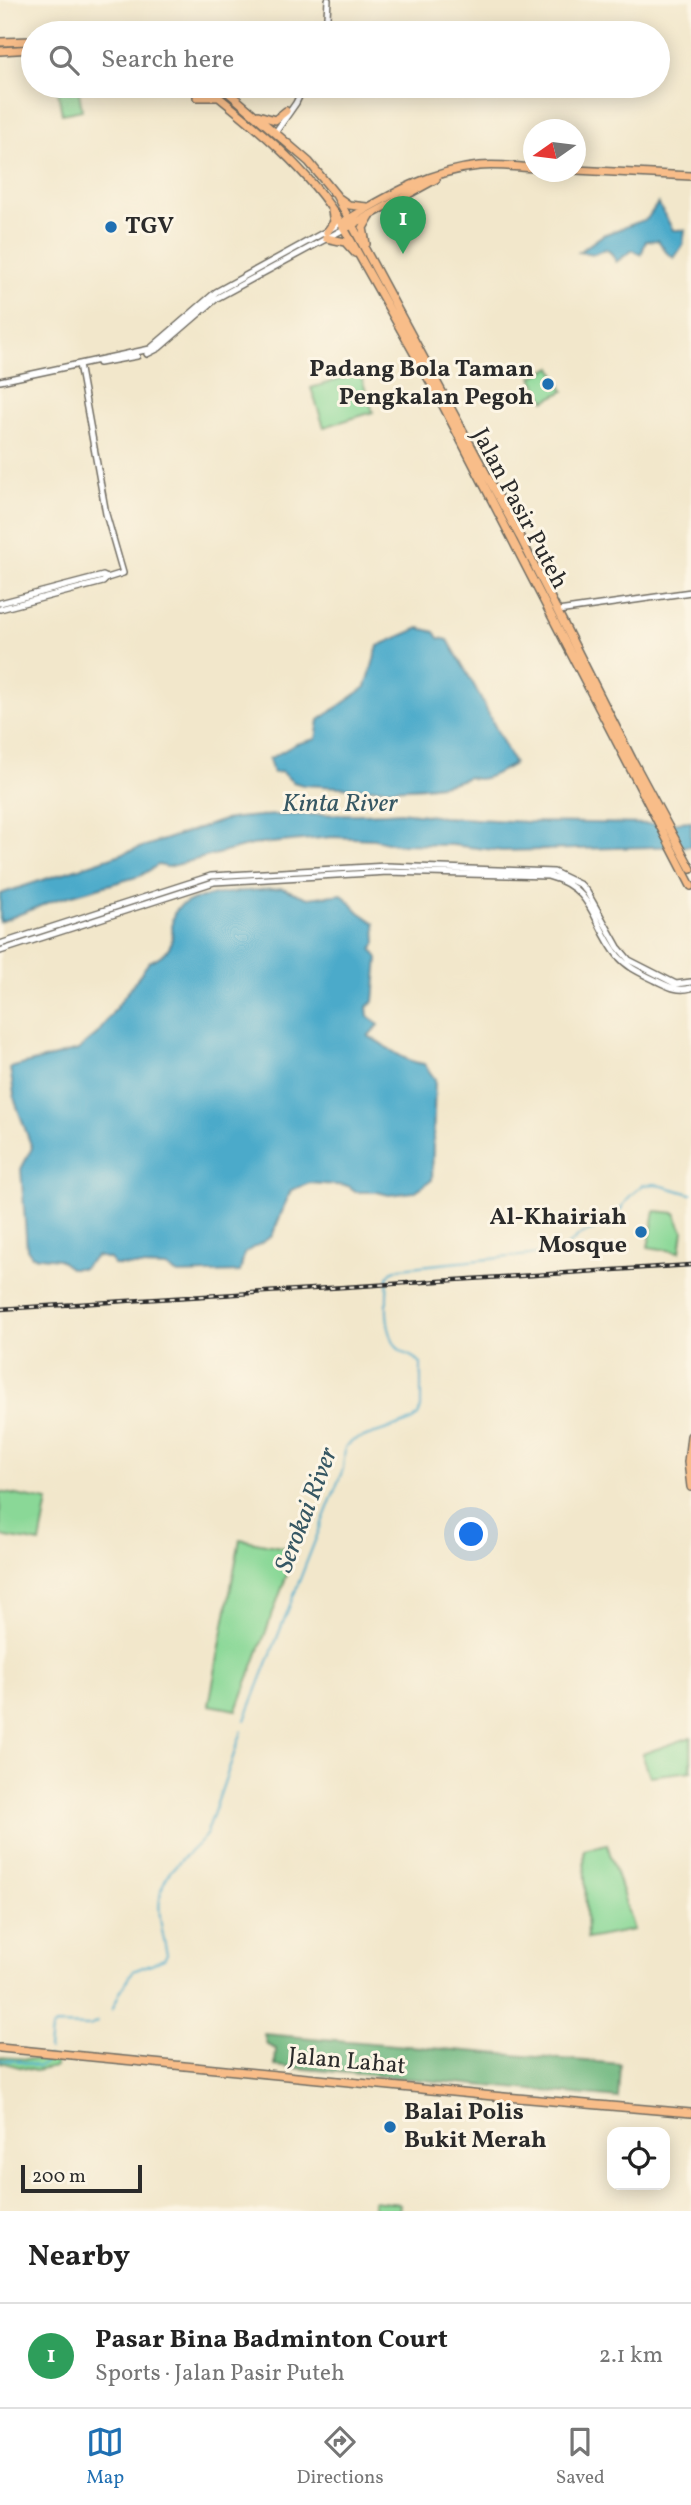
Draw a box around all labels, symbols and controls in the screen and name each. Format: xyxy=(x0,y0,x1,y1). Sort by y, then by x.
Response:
search box xyxy=(21,21,670,98)
icon: search xyxy=(45,41,83,79)
text: Search here xyxy=(101,42,234,78)
north arrow xyxy=(523,119,586,182)
pin: 1 xyxy=(380,196,426,254)
place label: TGV xyxy=(125,210,174,244)
marker: TGV xyxy=(103,219,119,235)
place label: Padang Bola Taman Pengkalan Pegoh xyxy=(309,353,534,415)
marker: Padang Bola Taman Pengkalan Pegoh xyxy=(540,376,556,392)
street label: Jalan Pasir Puteh xyxy=(462,423,576,595)
water label: Kinta River xyxy=(282,786,398,822)
place label: Al-Khairiah Mosque xyxy=(490,1201,627,1263)
marker: Al-Khairiah Mosque xyxy=(633,1224,649,1240)
water label: Serokai River xyxy=(267,1442,347,1578)
your location xyxy=(454,1517,488,1551)
street label: Jalan Lahat xyxy=(287,2040,407,2084)
place label: Balai Polis Bukit Merah xyxy=(404,2096,547,2158)
marker: Balai Polis Bukit Merah xyxy=(382,2119,398,2135)
map controls xyxy=(607,2127,670,2190)
button: locate xyxy=(607,2127,670,2190)
scale bar xyxy=(21,2162,142,2194)
text: 200 m xyxy=(32,2164,86,2190)
text: Nearby xyxy=(28,2236,130,2278)
text: Pasar Bina Badminton Court xyxy=(95,2322,448,2358)
text: 1 xyxy=(46,2340,56,2372)
text: 2.1 km xyxy=(599,2340,663,2372)
text: Sports · Jalan Pasir Puteh xyxy=(95,2358,345,2390)
tab: Map xyxy=(86,2423,124,2491)
tab: Directions xyxy=(297,2423,384,2491)
tab: Saved xyxy=(556,2423,605,2491)

